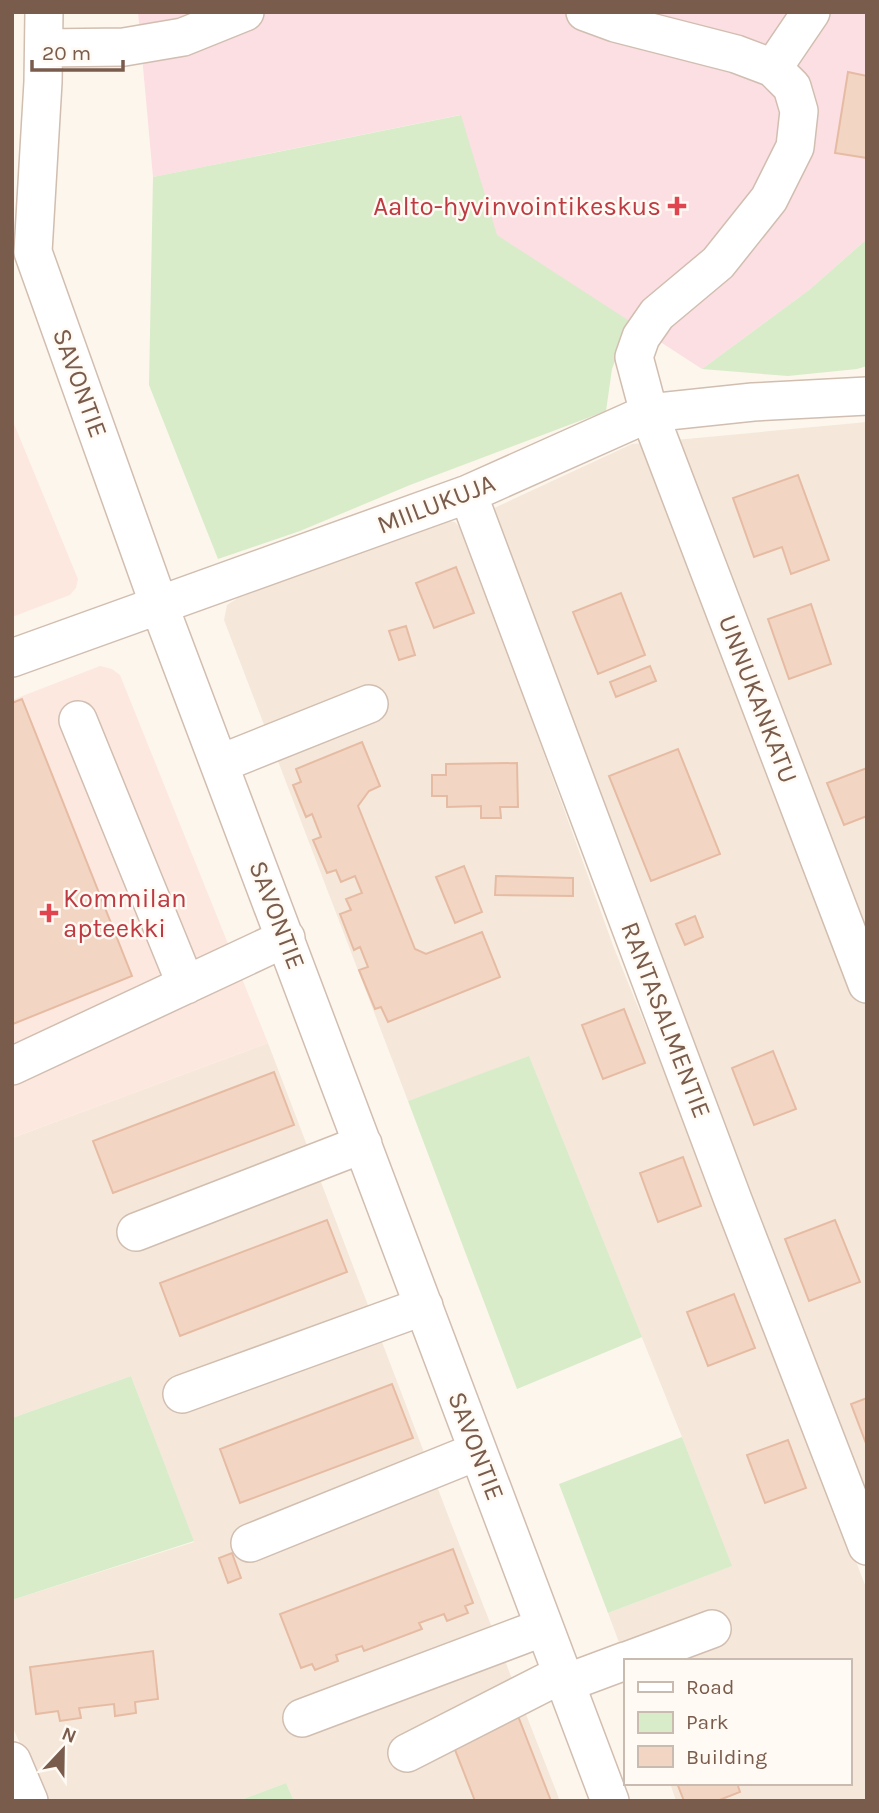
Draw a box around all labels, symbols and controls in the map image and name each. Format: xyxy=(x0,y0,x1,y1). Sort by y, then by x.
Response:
scale bar xyxy=(32,28,122,72)
text: 20 m xyxy=(42,41,91,65)
place label: Aalto-hyvinvointikeskus xyxy=(373,191,661,222)
marker: Aalto-hyvinvointikeskus xyxy=(667,196,687,216)
street label: SAVONTIE xyxy=(46,324,114,442)
street label: MIILUKUJA xyxy=(373,467,499,541)
street label: UNNUKANKATU xyxy=(712,610,804,788)
street label: SAVONTIE xyxy=(242,856,312,974)
place label: Kommilan apteekki xyxy=(63,883,187,944)
marker: Kommilan apteekki xyxy=(41,905,57,921)
street label: RANTASALMENTIE xyxy=(614,918,718,1122)
street label: SAVONTIE xyxy=(441,1387,511,1505)
legend xyxy=(624,1659,851,1785)
text: Road xyxy=(686,1675,734,1699)
text: Park xyxy=(686,1710,729,1734)
north arrow xyxy=(28,1715,98,1785)
text: N xyxy=(59,1722,79,1748)
text: Building xyxy=(686,1745,767,1769)

